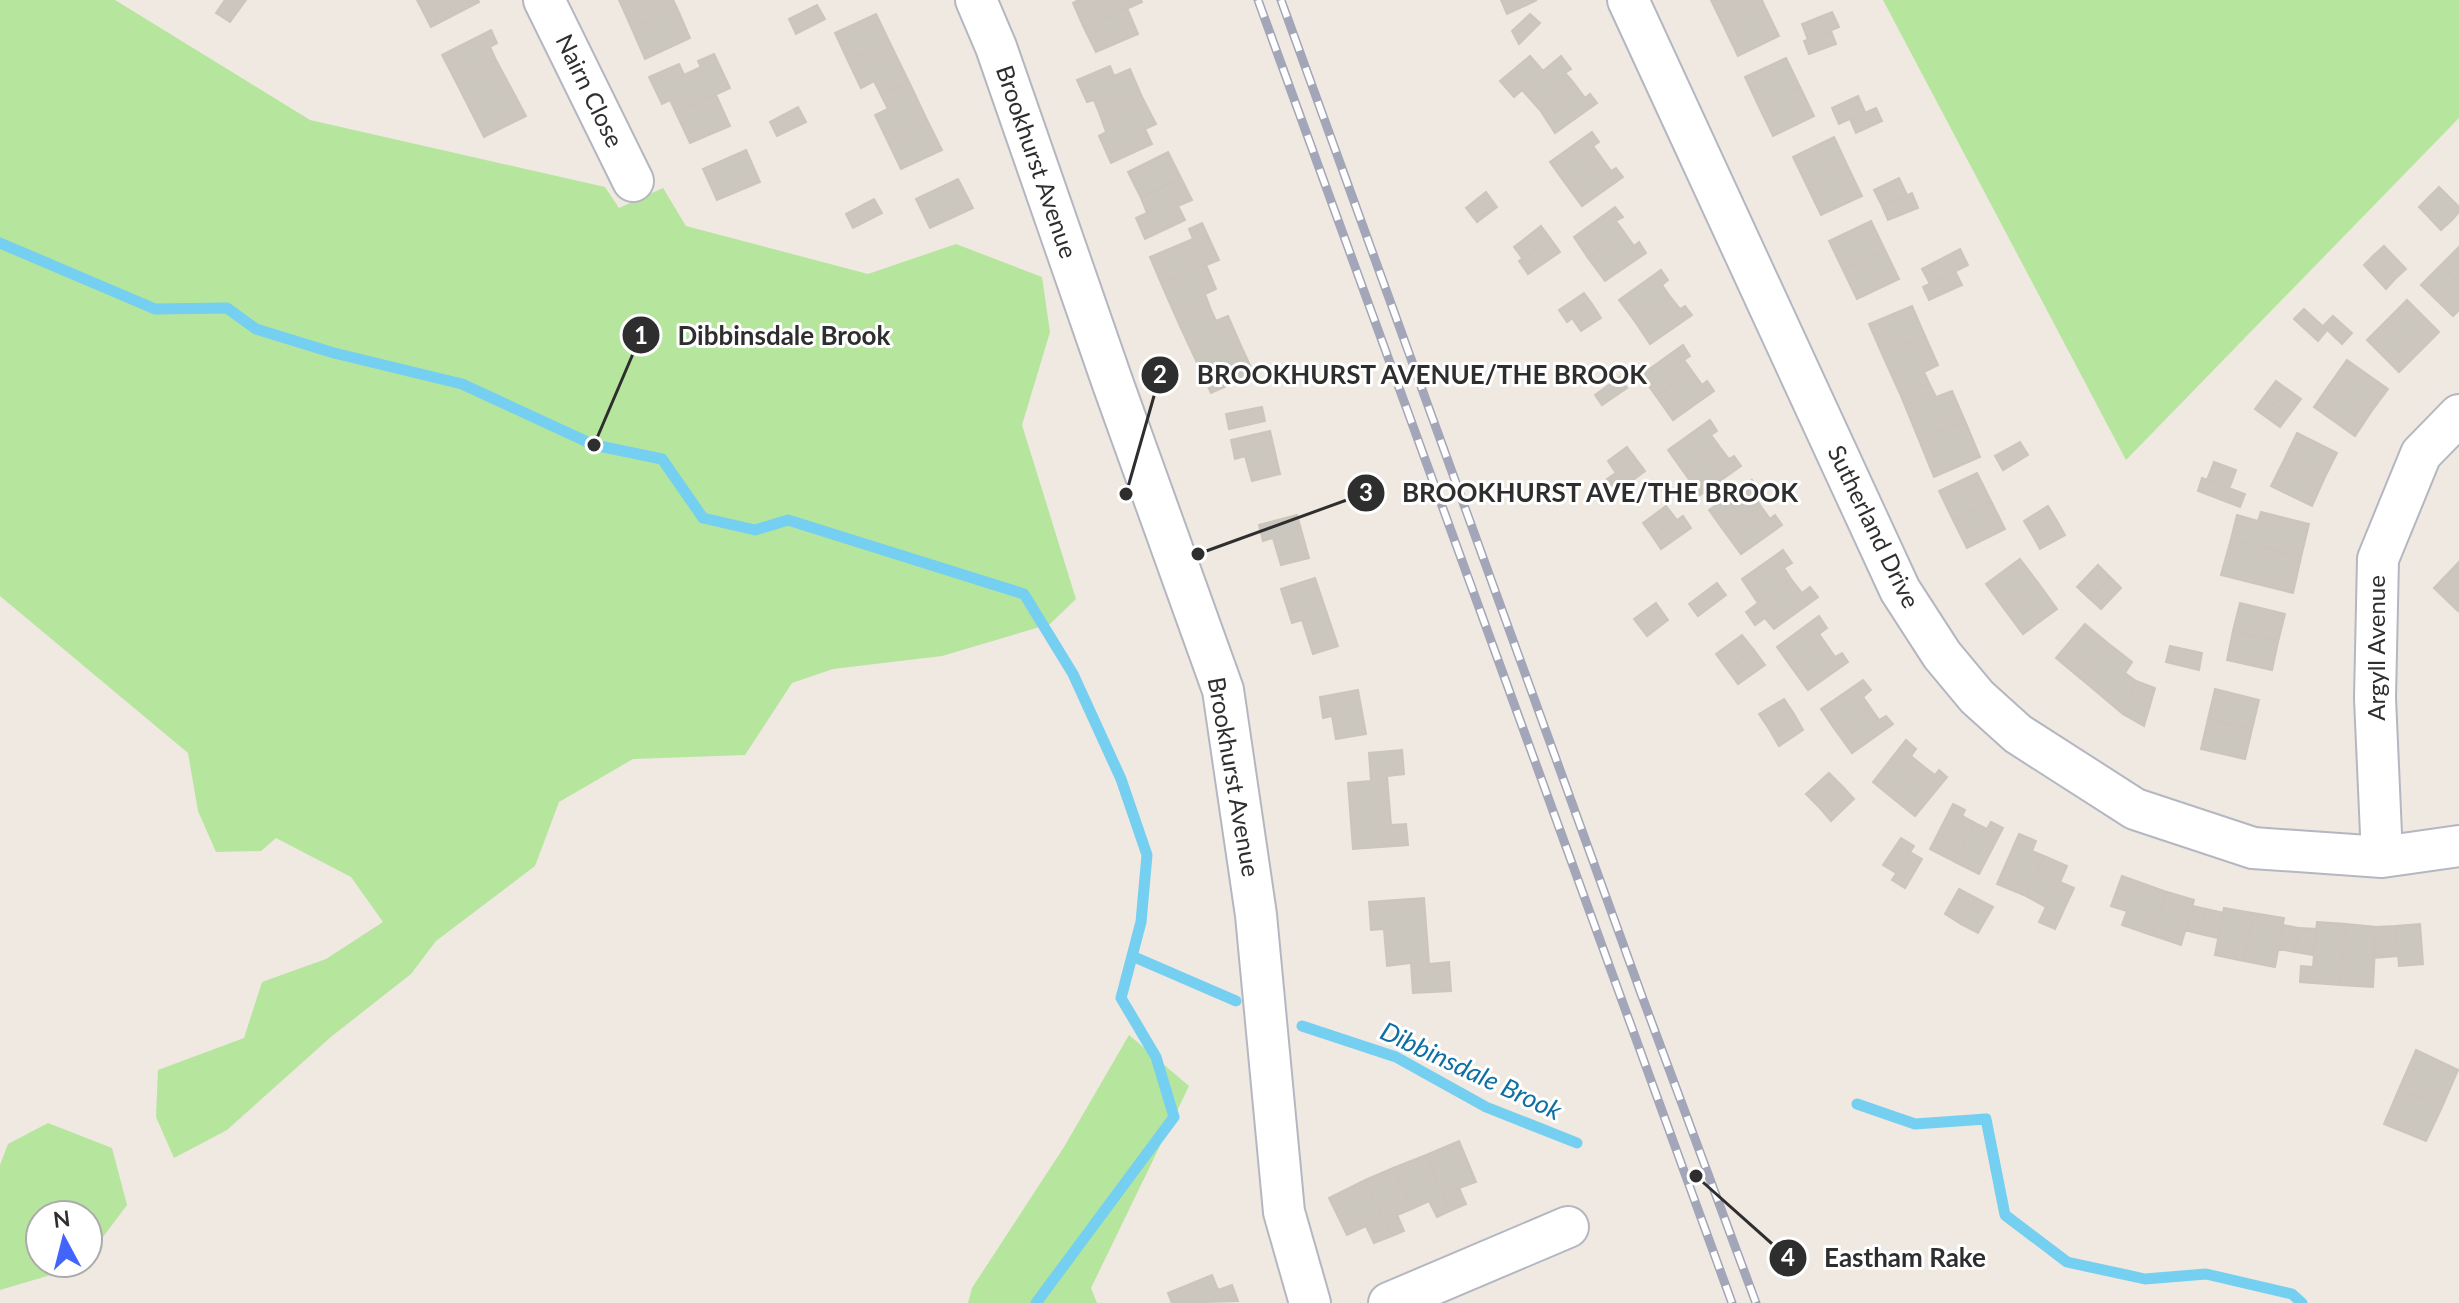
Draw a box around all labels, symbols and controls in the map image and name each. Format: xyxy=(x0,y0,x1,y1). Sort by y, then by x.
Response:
street label: Nairn Close xyxy=(551,29,630,152)
street label: Brookhurst Avenue xyxy=(991,61,1084,262)
callout: Dibbinsdale Brook xyxy=(621,310,906,360)
text: Dibbinsdale Brook xyxy=(678,319,891,351)
text: 1 xyxy=(634,320,648,349)
callout: BROOKHURST AVENUE/THE BROOK xyxy=(1140,350,1664,400)
text: BROOKHURST AVENUE/THE BROOK xyxy=(1197,358,1648,390)
text: 2 xyxy=(1153,359,1167,388)
street label: Sutherland Drive xyxy=(1822,440,1926,612)
callout: BROOKHURST AVE/THE BROOK xyxy=(1346,468,1815,518)
text: BROOKHURST AVE/THE BROOK xyxy=(1402,476,1799,508)
text: 3 xyxy=(1359,477,1373,506)
street label: Argyll Avenue xyxy=(2361,575,2390,721)
street label: Brookhurst Avenue xyxy=(1203,675,1266,879)
water label: Dibbinsdale Brook xyxy=(1376,1014,1568,1126)
north arrow xyxy=(24,1199,104,1279)
text: N xyxy=(51,1204,72,1233)
callout: Eastham Rake xyxy=(1768,1233,2002,1283)
text: Eastham Rake xyxy=(1824,1241,1986,1273)
text: 4 xyxy=(1781,1242,1795,1271)

